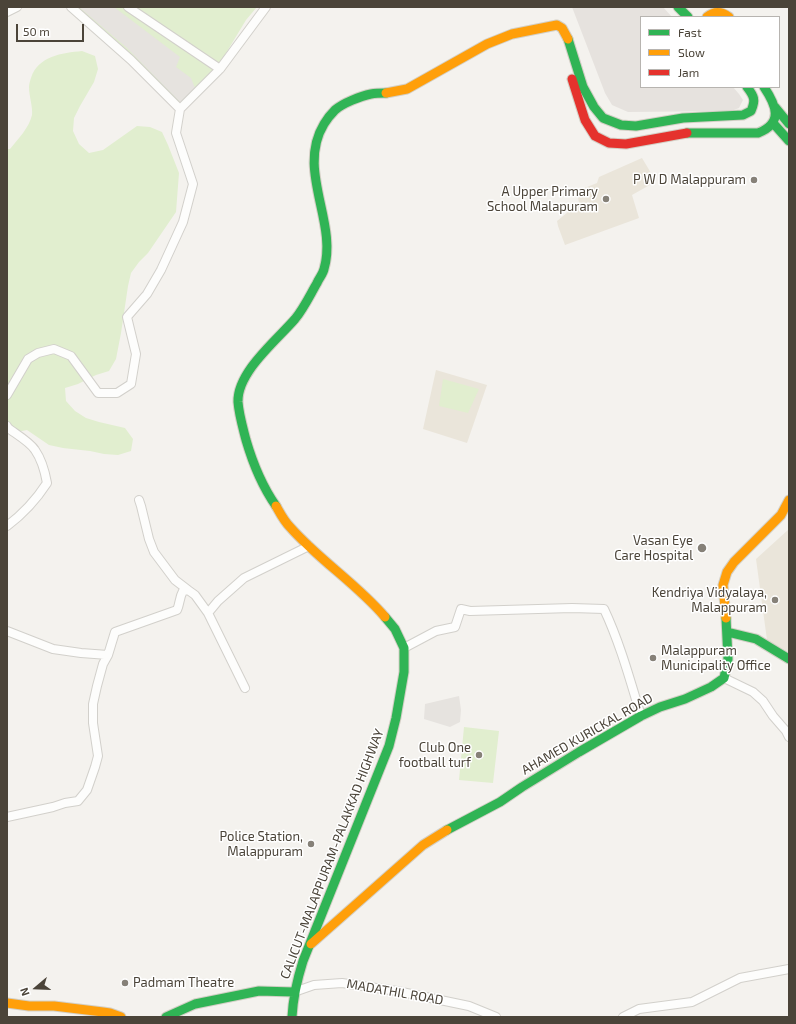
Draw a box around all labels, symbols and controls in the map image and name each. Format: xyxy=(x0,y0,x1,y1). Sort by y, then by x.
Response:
scale bar xyxy=(18,16,86,42)
legend xyxy=(640,16,780,88)
text: 50 m xyxy=(23,24,50,38)
text: Fast xyxy=(678,25,701,39)
text: Slow xyxy=(678,45,705,59)
text: Jam xyxy=(678,65,699,79)
place label: P W D Malappuram xyxy=(633,172,746,188)
marker: P W D Malappuram xyxy=(749,175,759,185)
place label: A Upper Primary School Malapuram xyxy=(487,184,598,215)
marker: A Upper Primary School Malapuram xyxy=(601,194,611,204)
place label: Vasan Eye Care Hospital xyxy=(614,533,693,564)
marker: Vasan Eye Care Hospital xyxy=(696,542,708,554)
place label: Kendriya Vidyalaya, Malappuram xyxy=(652,585,767,616)
marker: Kendriya Vidyalaya, Malappuram xyxy=(770,595,780,605)
place label: Malappuram Municipality Office xyxy=(661,643,771,674)
marker: Malappuram Municipality Office xyxy=(648,653,658,663)
street label: AHAMED KURICKAL ROAD xyxy=(519,690,655,778)
street label: CALICUT-MALAPPURAM-PALAKKAD HIGHWAY xyxy=(277,727,387,981)
place label: Club One football turf xyxy=(399,740,471,771)
marker: Club One football turf xyxy=(474,750,484,760)
place label: Police Station, Malappuram xyxy=(219,829,303,860)
marker: Police Station, Malappuram xyxy=(306,839,316,849)
north arrow xyxy=(16,968,56,1008)
place label: Padmam Theatre xyxy=(133,975,234,991)
street label: MADATHIL ROAD xyxy=(345,976,445,1008)
marker: Padmam Theatre xyxy=(120,978,130,988)
text: N xyxy=(17,986,32,998)

